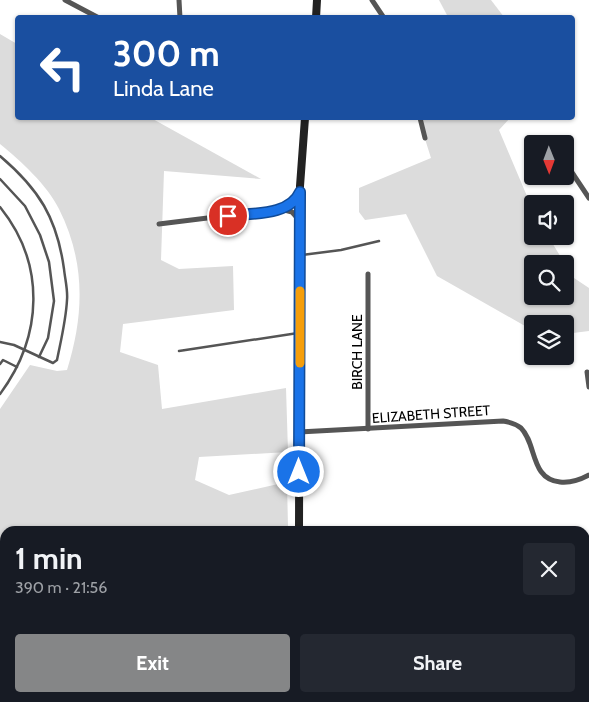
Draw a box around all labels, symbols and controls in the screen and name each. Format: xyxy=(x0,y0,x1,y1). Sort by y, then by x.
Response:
text: 300 m xyxy=(113,32,220,75)
icon: left xyxy=(30,35,95,100)
text: Linda Lane xyxy=(113,75,214,102)
north arrow xyxy=(524,135,574,185)
map controls xyxy=(524,135,574,365)
pin xyxy=(207,195,249,237)
button: sound xyxy=(524,195,574,245)
icon: arrive xyxy=(214,202,242,230)
button: search xyxy=(524,255,574,305)
street label: BIRCH LANE xyxy=(348,314,366,390)
button: layers xyxy=(524,315,574,365)
street label: ELIZABETH STREET xyxy=(371,401,491,427)
position arrow xyxy=(272,445,324,497)
text: 1 min xyxy=(15,540,83,577)
button: close xyxy=(523,543,575,595)
text: 390 m · 21:56 xyxy=(15,578,107,597)
button: Exit xyxy=(15,634,290,692)
button: Share xyxy=(300,634,575,692)

